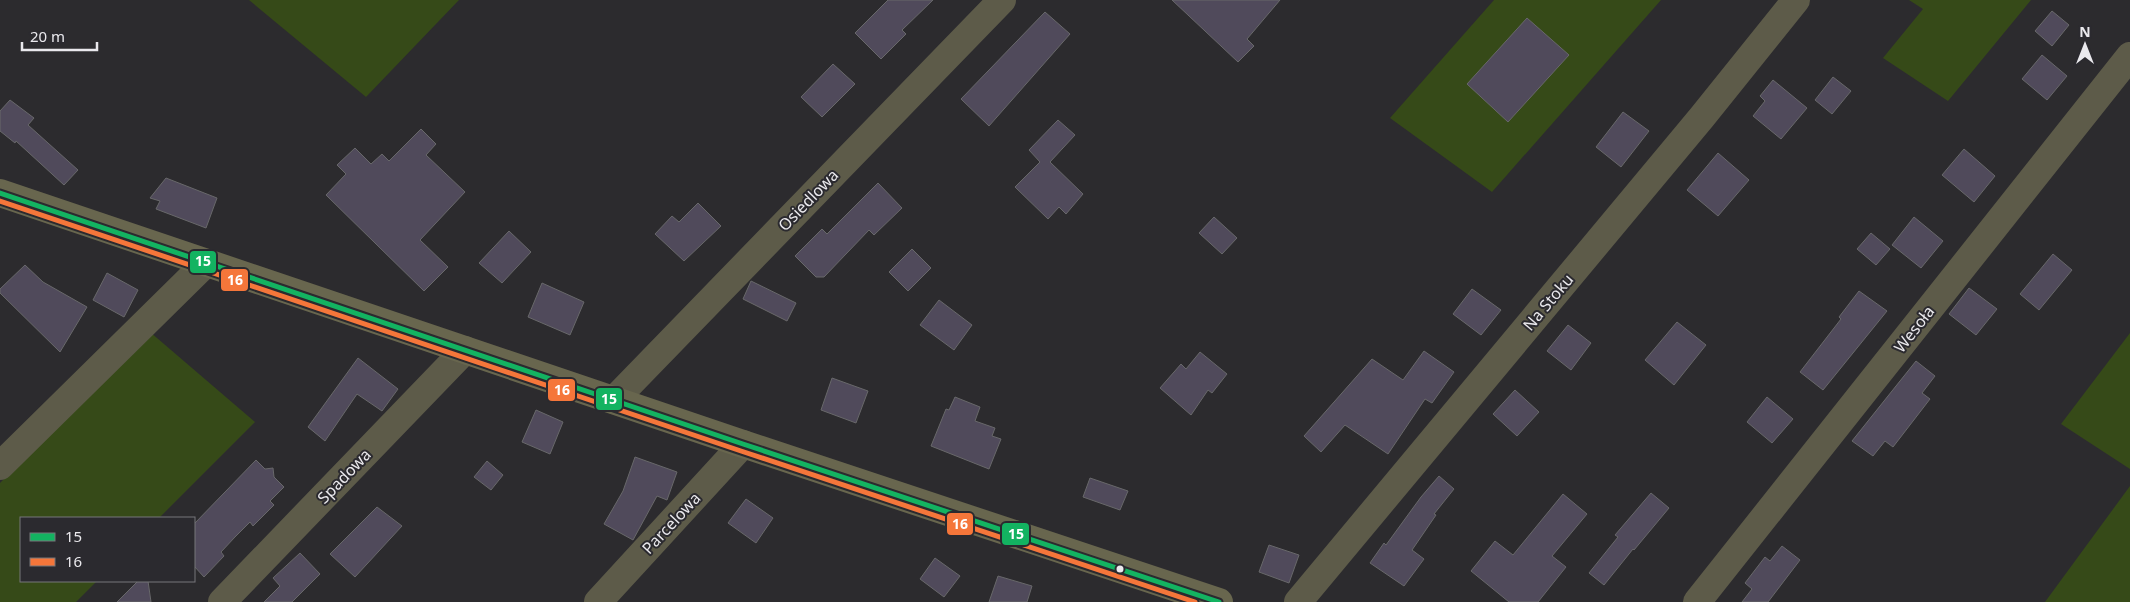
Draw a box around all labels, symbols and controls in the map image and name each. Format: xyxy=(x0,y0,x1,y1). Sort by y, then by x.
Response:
scale bar xyxy=(22,20,98,52)
north arrow xyxy=(2060,20,2110,70)
text: N xyxy=(2079,22,2091,41)
text: 20 m xyxy=(30,26,65,46)
street label: Osiedlowa xyxy=(773,164,843,236)
line badge: 15 xyxy=(189,250,217,274)
text: 15 xyxy=(195,251,211,270)
line badge: 16 xyxy=(220,268,249,292)
street label: Na Stoku xyxy=(1518,269,1578,335)
text: 16 xyxy=(227,270,243,289)
street label: Wesoła xyxy=(1889,301,1939,357)
line badge: 16 xyxy=(547,378,576,402)
text: 16 xyxy=(554,380,570,399)
line badge: 15 xyxy=(595,387,623,411)
text: 15 xyxy=(601,389,617,408)
street label: Spadowa xyxy=(312,444,376,508)
street label: Parcelowa xyxy=(637,487,705,559)
line badge: 16 xyxy=(946,512,974,536)
text: 16 xyxy=(952,514,968,533)
legend xyxy=(20,517,195,582)
line badge: 15 xyxy=(1001,522,1030,546)
text: 15 xyxy=(1008,524,1024,543)
text: 15 xyxy=(65,526,82,546)
text: 16 xyxy=(65,551,82,571)
unlabelled marker xyxy=(1115,564,1125,574)

